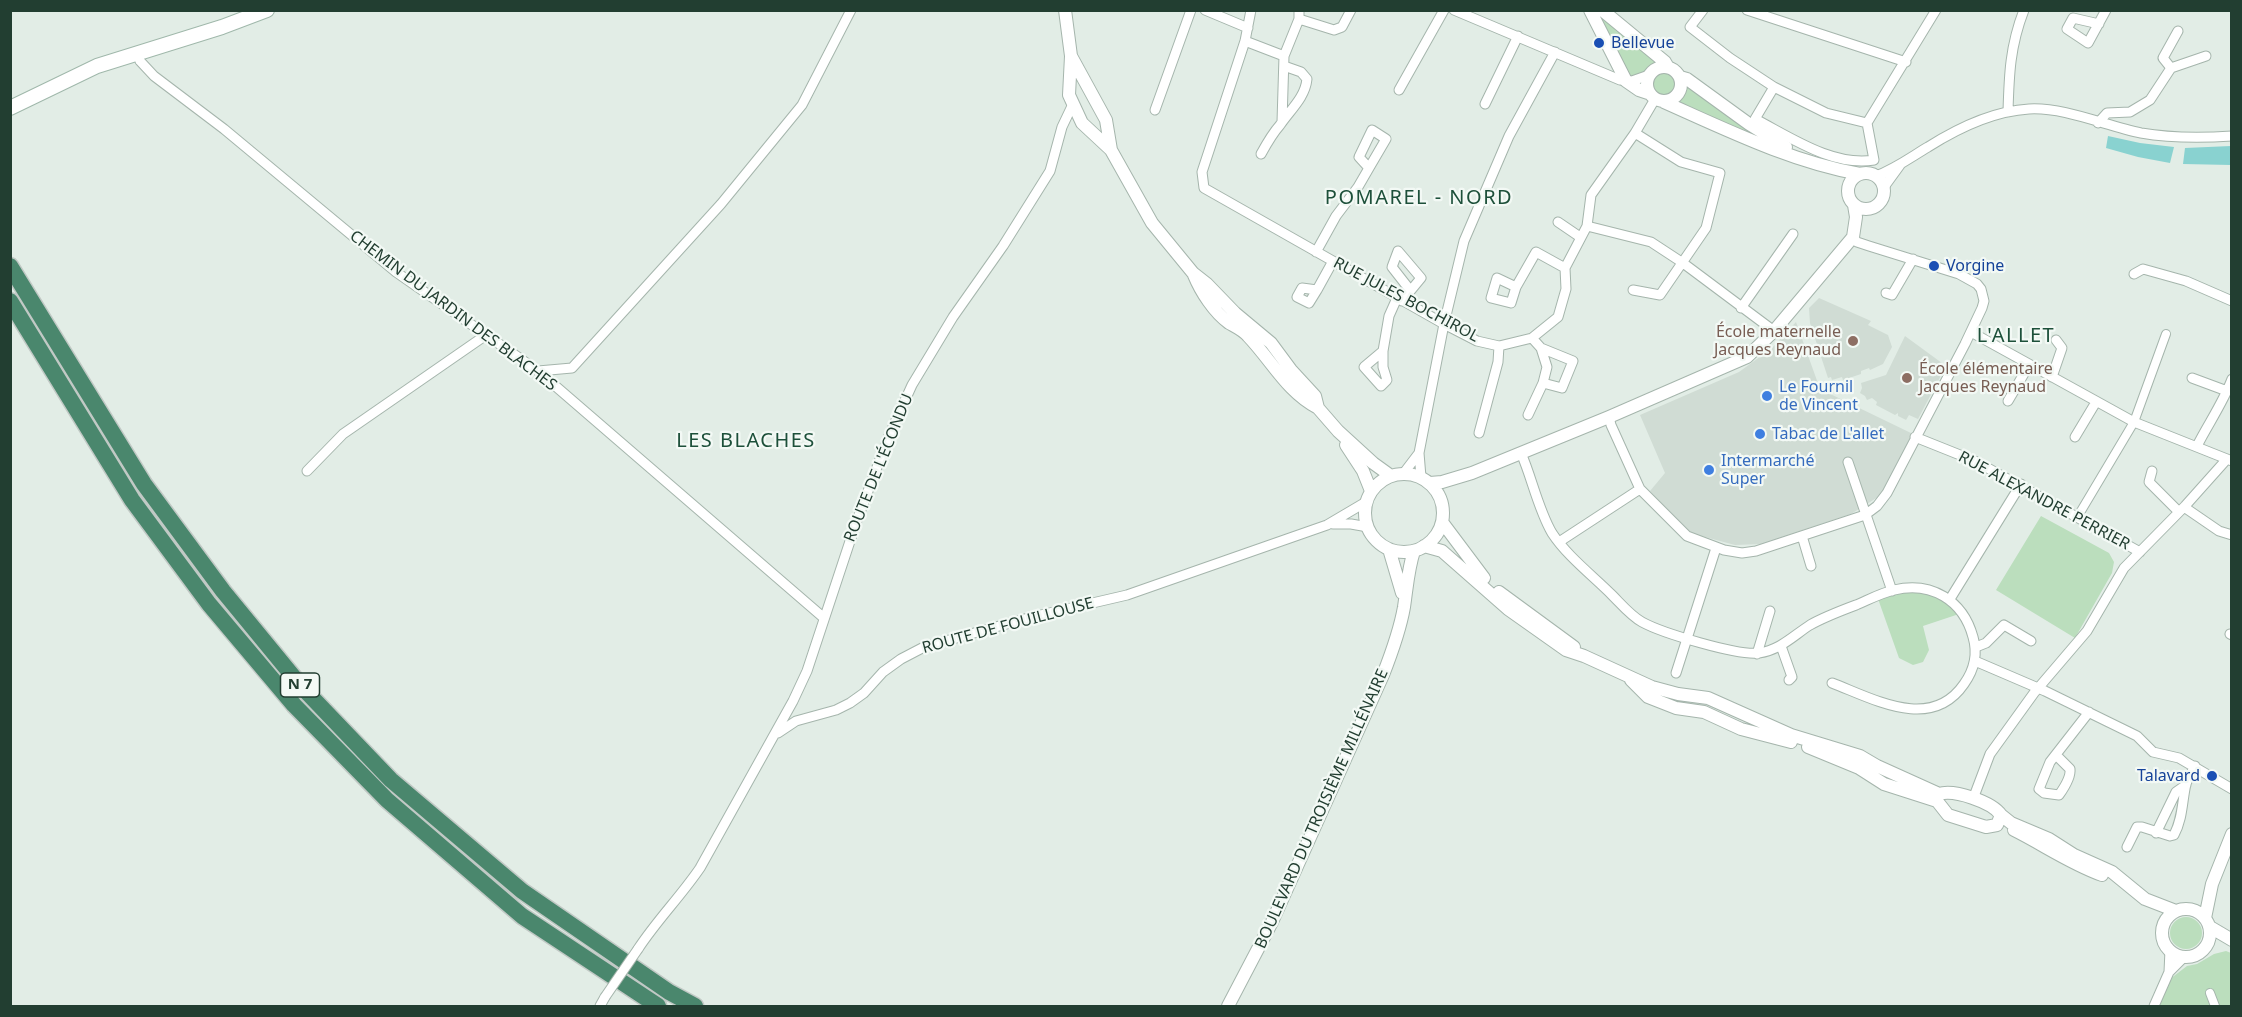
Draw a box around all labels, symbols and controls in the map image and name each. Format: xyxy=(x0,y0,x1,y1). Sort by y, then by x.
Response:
place label: Bellevue xyxy=(1611,33,1674,53)
marker: Bellevue xyxy=(1592,36,1606,50)
district label: POMAREL - NORD xyxy=(1325,186,1513,210)
street label: CHEMIN DU JARDIN DES BLACHES xyxy=(346,227,560,395)
street label: RUE JULES BOCHIROL xyxy=(1330,253,1482,347)
place label: Vorgine xyxy=(1946,256,2004,276)
marker: Vorgine xyxy=(1927,259,1941,273)
place label: École maternelle Jacques Reynaud xyxy=(1714,322,1841,360)
district label: L'ALLET xyxy=(1977,324,2055,348)
marker: École maternelle Jacques Reynaud xyxy=(1846,334,1860,348)
place label: École élémentaire Jacques Reynaud xyxy=(1919,359,2053,397)
marker: École élémentaire Jacques Reynaud xyxy=(1900,371,1914,385)
place label: Le Fournil de Vincent xyxy=(1779,377,1858,415)
marker: Le Fournil de Vincent xyxy=(1760,389,1774,403)
street label: ROUTE DE L'ÉCONDU xyxy=(840,391,918,545)
place label: Tabac de L'allet xyxy=(1772,424,1884,444)
marker: Tabac de L'allet xyxy=(1753,427,1767,441)
district label: LES BLACHES xyxy=(676,429,816,453)
street label: RUE ALEXANDRE PERRIER xyxy=(1955,448,2133,554)
place label: Intermarché Super xyxy=(1721,451,1815,489)
marker: Intermarché Super xyxy=(1702,463,1716,477)
street label: ROUTE DE FOUILLOUSE xyxy=(920,594,1096,658)
street label: BOULEVARD DU TROISIÈME MILLÉNAIRE xyxy=(1251,666,1393,952)
road number: N 7 xyxy=(280,673,320,697)
place label: Talavard xyxy=(2137,766,2200,786)
marker: Talavard xyxy=(2205,769,2219,783)

